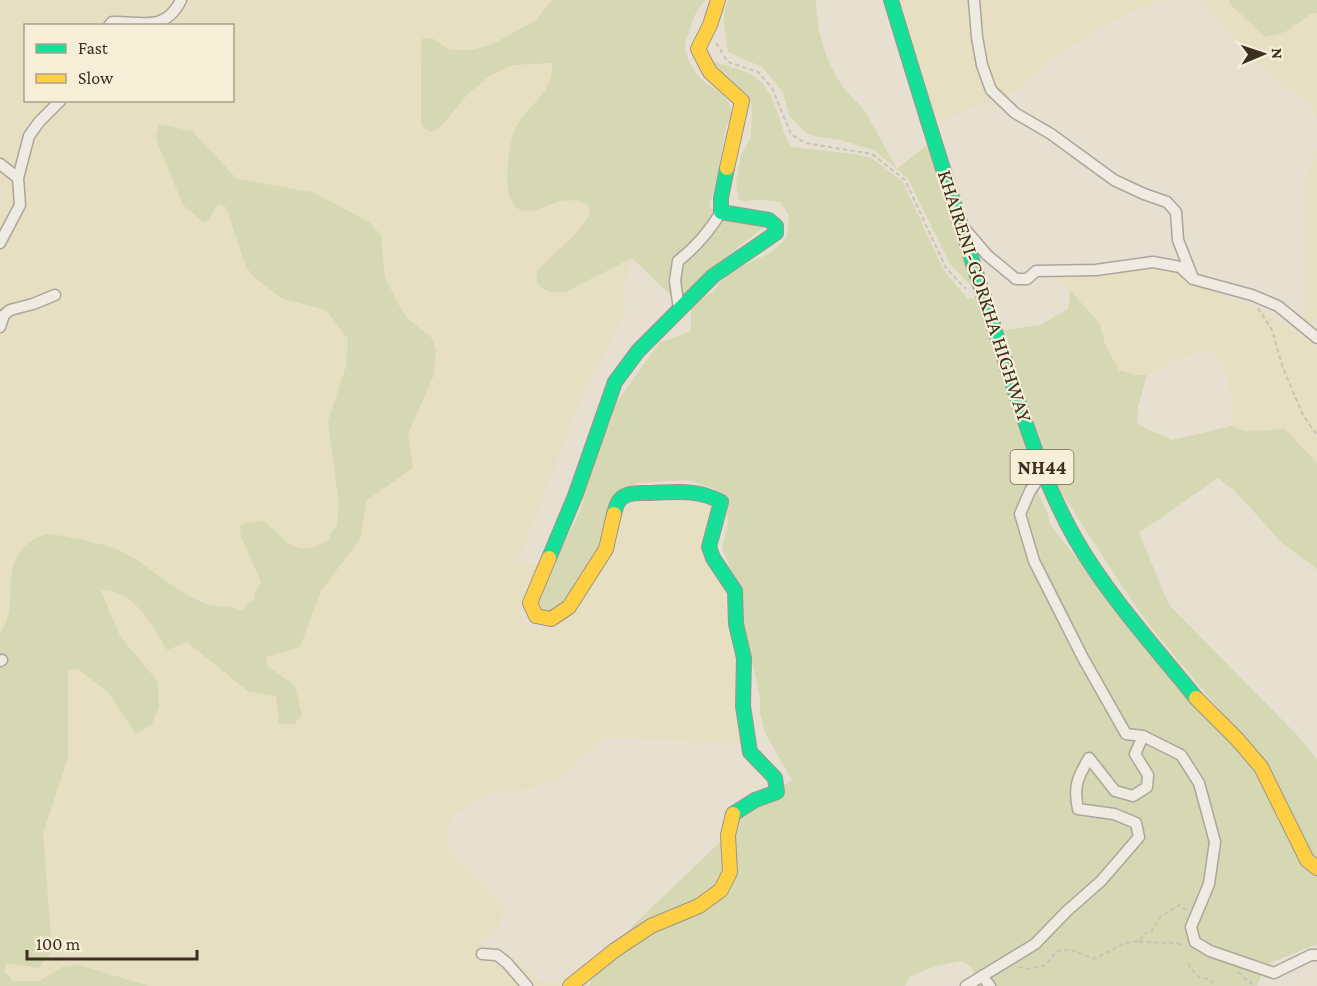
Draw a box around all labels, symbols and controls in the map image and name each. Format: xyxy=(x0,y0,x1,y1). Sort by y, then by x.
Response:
legend xyxy=(24,24,234,102)
north arrow xyxy=(1233,24,1293,84)
text: Fast xyxy=(78,38,109,58)
text: N xyxy=(1269,48,1286,59)
text: Slow xyxy=(78,68,114,88)
street label: KHAIRENI-GORKHA HIGHWAY xyxy=(933,167,1037,426)
road number: NH44 xyxy=(1010,450,1074,484)
scale bar xyxy=(27,923,196,961)
text: 100 m xyxy=(36,934,81,954)

